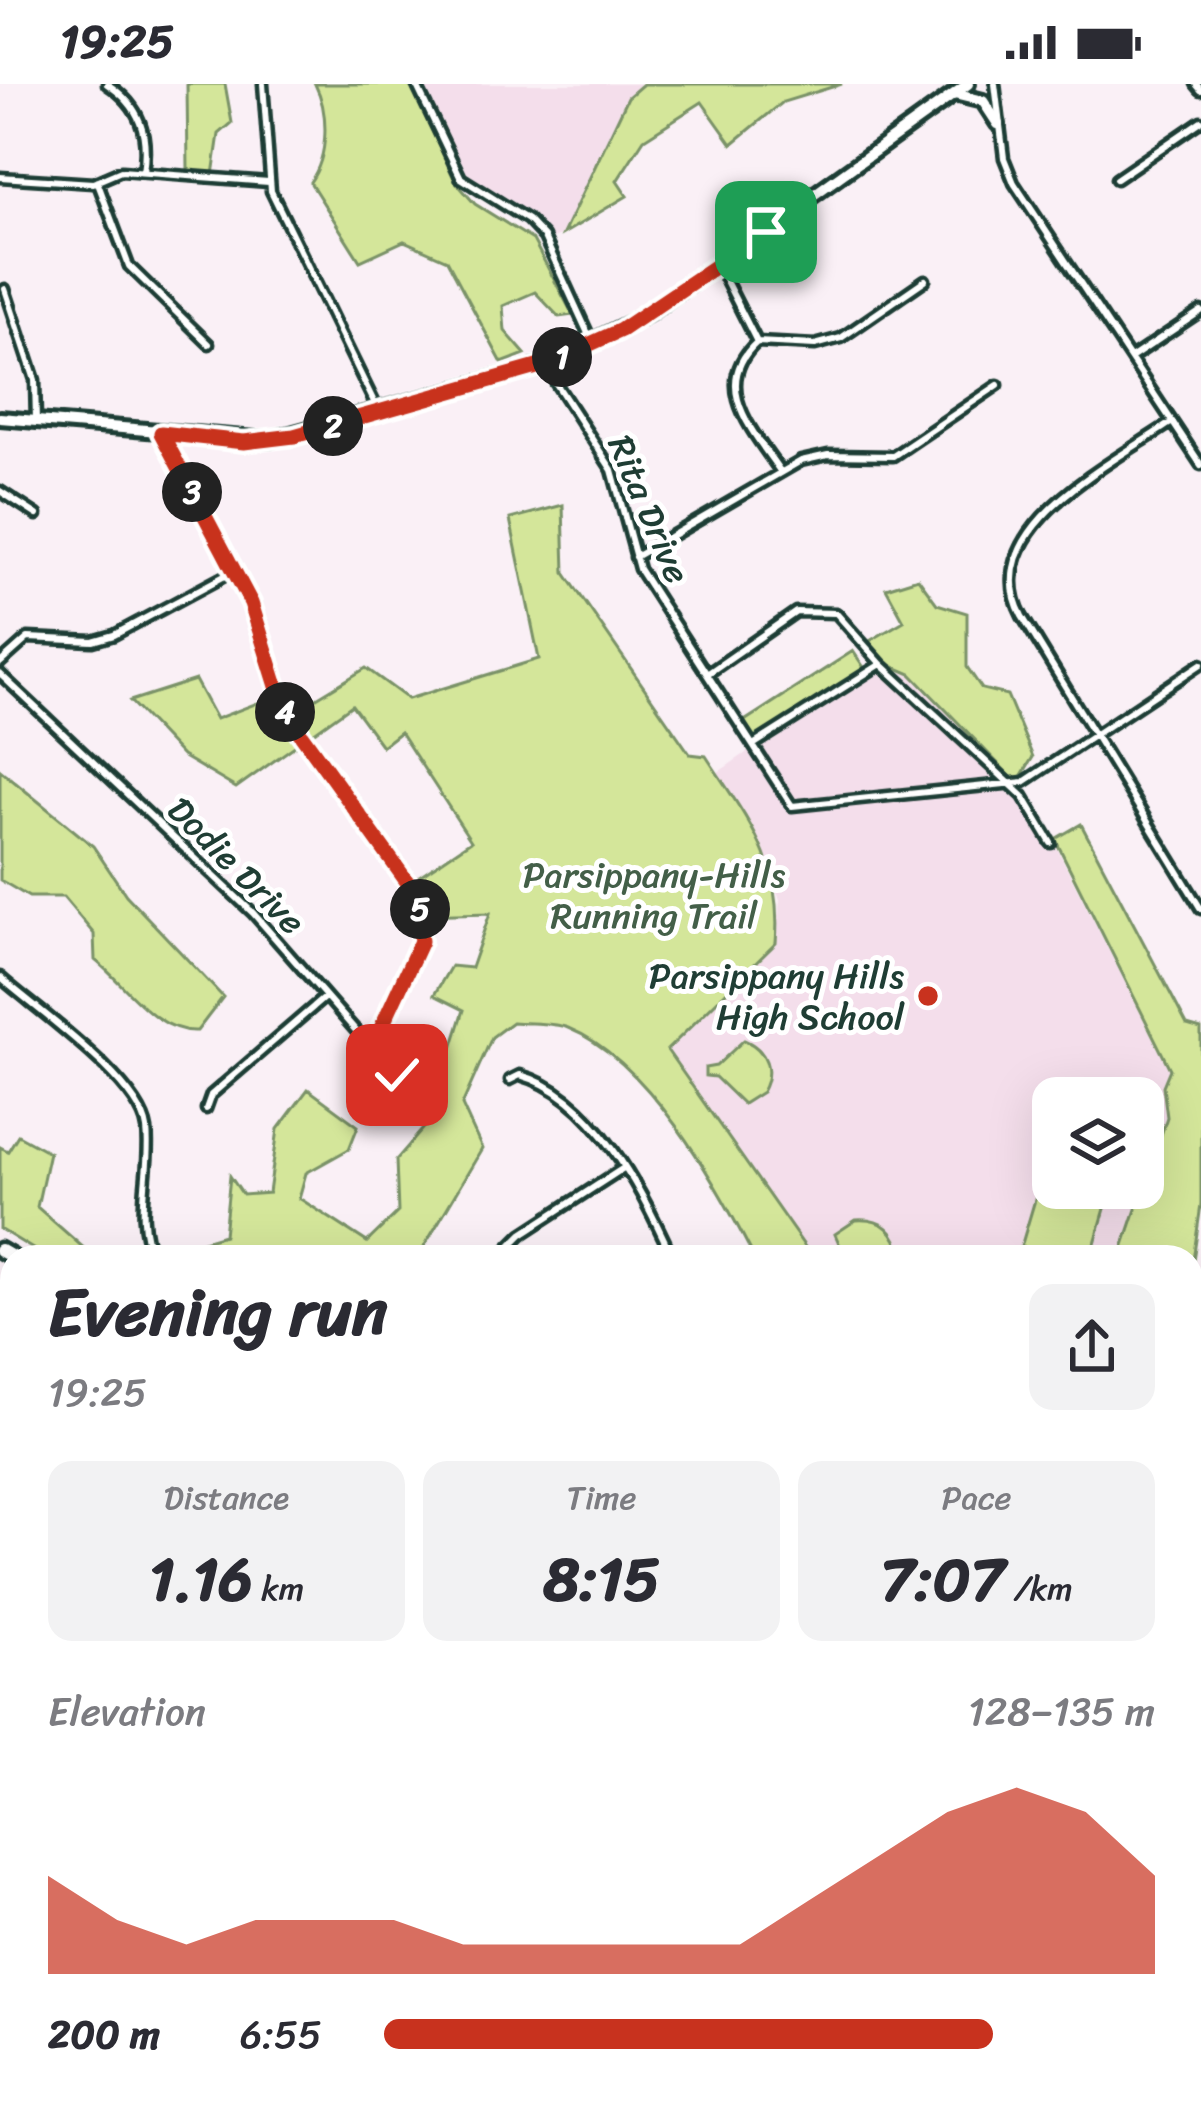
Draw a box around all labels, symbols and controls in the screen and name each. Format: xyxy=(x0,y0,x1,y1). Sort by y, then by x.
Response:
text: 19:25 xyxy=(60,2,174,82)
pin xyxy=(715,181,817,283)
icon: arrive xyxy=(733,199,799,265)
pin: 1 xyxy=(532,327,592,387)
text: 1 xyxy=(555,328,569,386)
pin: 2 xyxy=(303,396,363,456)
text: 2 xyxy=(323,397,343,455)
street label: Rita Drive xyxy=(589,425,709,594)
pin: 3 xyxy=(162,462,222,522)
text: 3 xyxy=(183,463,201,521)
pin: 4 xyxy=(255,682,315,742)
text: 4 xyxy=(275,683,295,741)
street label: Dodie Drive xyxy=(151,781,321,951)
park label: Parsippany-Hills Running Trail xyxy=(523,843,785,948)
pin: 5 xyxy=(390,879,450,939)
text: 5 xyxy=(410,880,430,938)
place label: Parsippany Hills High School xyxy=(649,944,905,1049)
marker: Parsippany Hills High School xyxy=(915,983,941,1009)
pin xyxy=(346,1024,448,1126)
icon: check xyxy=(364,1042,430,1108)
map controls xyxy=(1032,1077,1164,1209)
button: layers xyxy=(1032,1077,1164,1209)
text: Evening run xyxy=(48,1254,388,1371)
button: share xyxy=(1029,1284,1155,1410)
text: 19:25 xyxy=(48,1358,147,1427)
text: Distance xyxy=(164,1469,289,1527)
text: Time xyxy=(567,1469,636,1527)
text: Pace xyxy=(941,1469,1012,1527)
text: 1.16 xyxy=(149,1527,253,1633)
text: 8:15 xyxy=(543,1527,660,1633)
text: 7:07 xyxy=(880,1527,1005,1633)
text: km xyxy=(253,1560,304,1618)
text: /km xyxy=(1005,1560,1073,1618)
text: Elevation xyxy=(48,1677,206,1746)
text: 128–135 m xyxy=(968,1677,1155,1746)
text: 200 m xyxy=(48,2000,160,2069)
text: 6:55 xyxy=(240,2000,322,2069)

